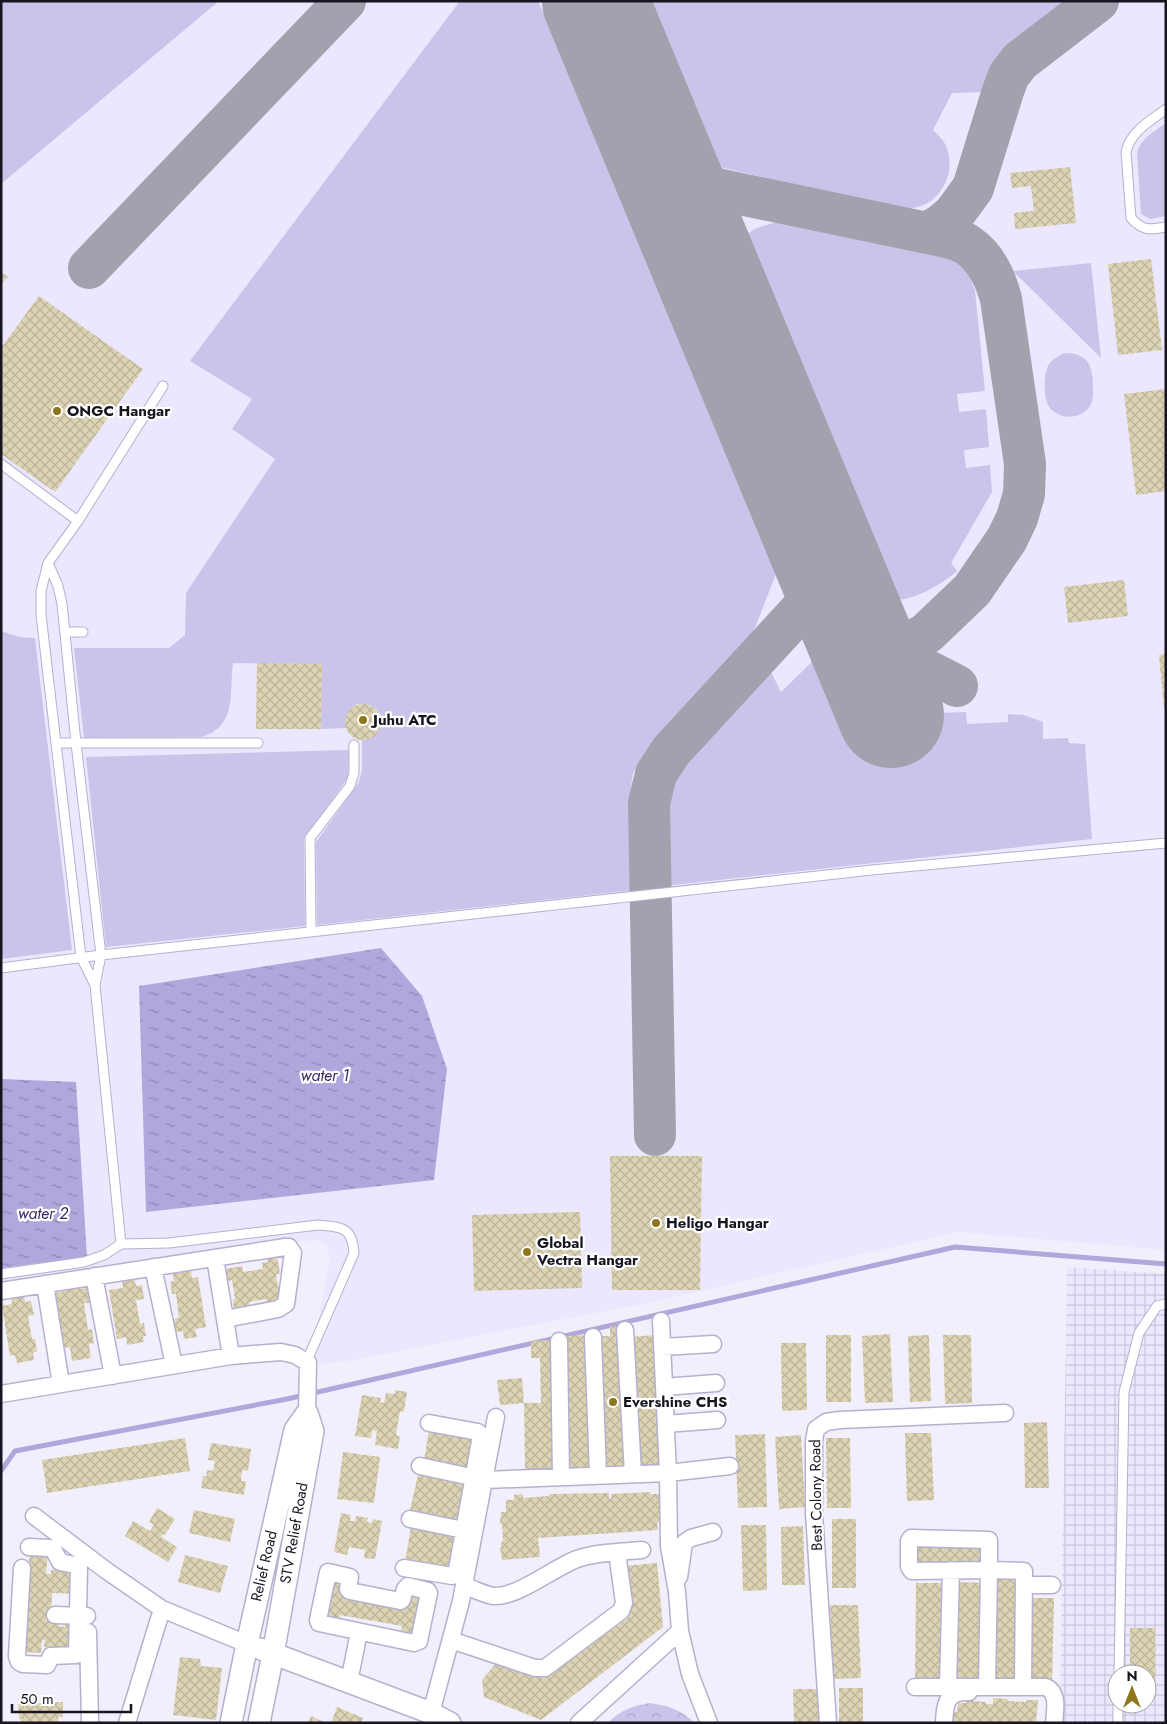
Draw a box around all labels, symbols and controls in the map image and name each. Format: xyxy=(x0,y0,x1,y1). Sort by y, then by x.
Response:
place label: ONGC Hangar xyxy=(67,400,171,422)
marker: ONGC Hangar xyxy=(51,405,63,417)
place label: Juhu ATC xyxy=(370,709,436,731)
marker: Juhu ATC xyxy=(357,714,369,726)
water label: water 1 xyxy=(301,1064,349,1087)
water label: water 2 xyxy=(18,1202,69,1225)
place label: Heligo Hangar xyxy=(666,1212,770,1234)
marker: Heligo Hangar xyxy=(650,1217,662,1229)
place label: Global Vectra Hangar xyxy=(536,1232,639,1271)
marker: Global Vectra Hangar xyxy=(521,1246,533,1258)
place label: Evershine CHS xyxy=(623,1391,727,1413)
marker: Evershine CHS xyxy=(607,1396,619,1408)
street label: Best Colony Road xyxy=(804,1439,828,1551)
street label: STV Relief Road xyxy=(274,1481,314,1585)
street label: Relief Road xyxy=(245,1528,283,1604)
north arrow xyxy=(1107,1664,1157,1714)
text: N xyxy=(1126,1666,1138,1686)
scale bar xyxy=(12,1682,131,1714)
text: 50 m xyxy=(20,1688,54,1710)

